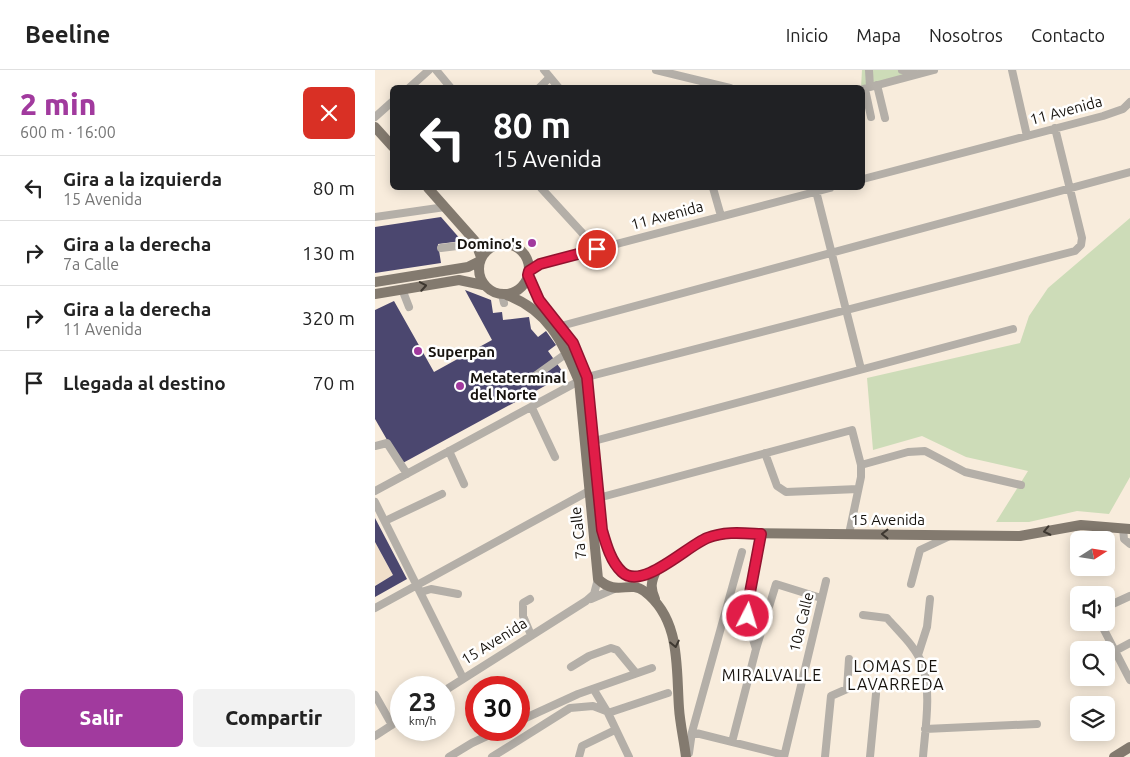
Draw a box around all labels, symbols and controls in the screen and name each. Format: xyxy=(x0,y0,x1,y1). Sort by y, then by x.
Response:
text: Beeline xyxy=(25,21,110,48)
text: Inicio xyxy=(786,25,828,45)
text: Mapa xyxy=(856,25,901,45)
text: Nosotros xyxy=(929,25,1003,45)
text: Contacto xyxy=(1031,25,1105,45)
text: 2 min xyxy=(20,87,96,121)
button: close xyxy=(303,87,355,139)
street label: 11 Avenida xyxy=(1028,92,1104,128)
icon: left xyxy=(410,105,475,170)
text: 80 m xyxy=(493,105,571,145)
text: 600 m · 16:00 xyxy=(20,123,116,141)
text: 15 Avenida xyxy=(493,146,602,171)
text: Gira a la izquierda xyxy=(63,168,222,190)
icon: left xyxy=(20,174,48,202)
text: 80 m xyxy=(313,177,355,199)
text: 15 Avenida xyxy=(63,190,142,208)
street label: 11 Avenida xyxy=(629,197,705,233)
pin xyxy=(576,228,618,270)
text: Gira a la derecha xyxy=(63,233,211,255)
place label: Domino's xyxy=(457,235,522,252)
icon: arrive xyxy=(583,235,611,263)
marker: Domino's xyxy=(526,237,538,249)
icon: right xyxy=(20,239,48,267)
text: 130 m xyxy=(302,242,355,264)
text: 7a Calle xyxy=(63,255,119,273)
one-way arrow xyxy=(419,281,427,291)
text: Gira a la derecha xyxy=(63,298,211,320)
icon: right xyxy=(20,304,48,332)
text: 320 m xyxy=(302,307,355,329)
text: 11 Avenida xyxy=(63,320,142,338)
place label: Superpan xyxy=(428,343,495,360)
marker: Superpan xyxy=(412,345,424,357)
icon: arrive xyxy=(20,369,48,397)
place label: Metaterminal del Norte xyxy=(470,369,566,403)
text: Llegada al destino xyxy=(63,372,226,394)
text: 70 m xyxy=(313,372,355,394)
marker: Metaterminal del Norte xyxy=(454,380,466,392)
street label: 7a Calle xyxy=(567,506,589,560)
street label: 15 Avenida xyxy=(851,511,925,528)
one-way arrow xyxy=(1043,525,1052,536)
one-way arrow xyxy=(881,529,888,539)
north arrow xyxy=(1070,531,1115,576)
map controls xyxy=(1070,531,1115,741)
button: sound xyxy=(1070,586,1115,631)
position arrow xyxy=(721,589,773,641)
street label: 10a Calle xyxy=(785,590,817,654)
street label: 15 Avenida xyxy=(458,614,530,668)
one-way arrow xyxy=(669,639,680,648)
button: search xyxy=(1070,641,1115,686)
district label: LOMAS DE LAVARREDA xyxy=(847,657,945,693)
district label: MIRALVALLE xyxy=(722,666,822,684)
speed limit sign: 30 xyxy=(465,676,530,741)
text: 23 xyxy=(408,688,437,716)
button: Salir xyxy=(20,689,183,747)
button: Compartir xyxy=(193,689,355,747)
button: layers xyxy=(1070,696,1115,741)
text: km/h xyxy=(409,714,436,727)

